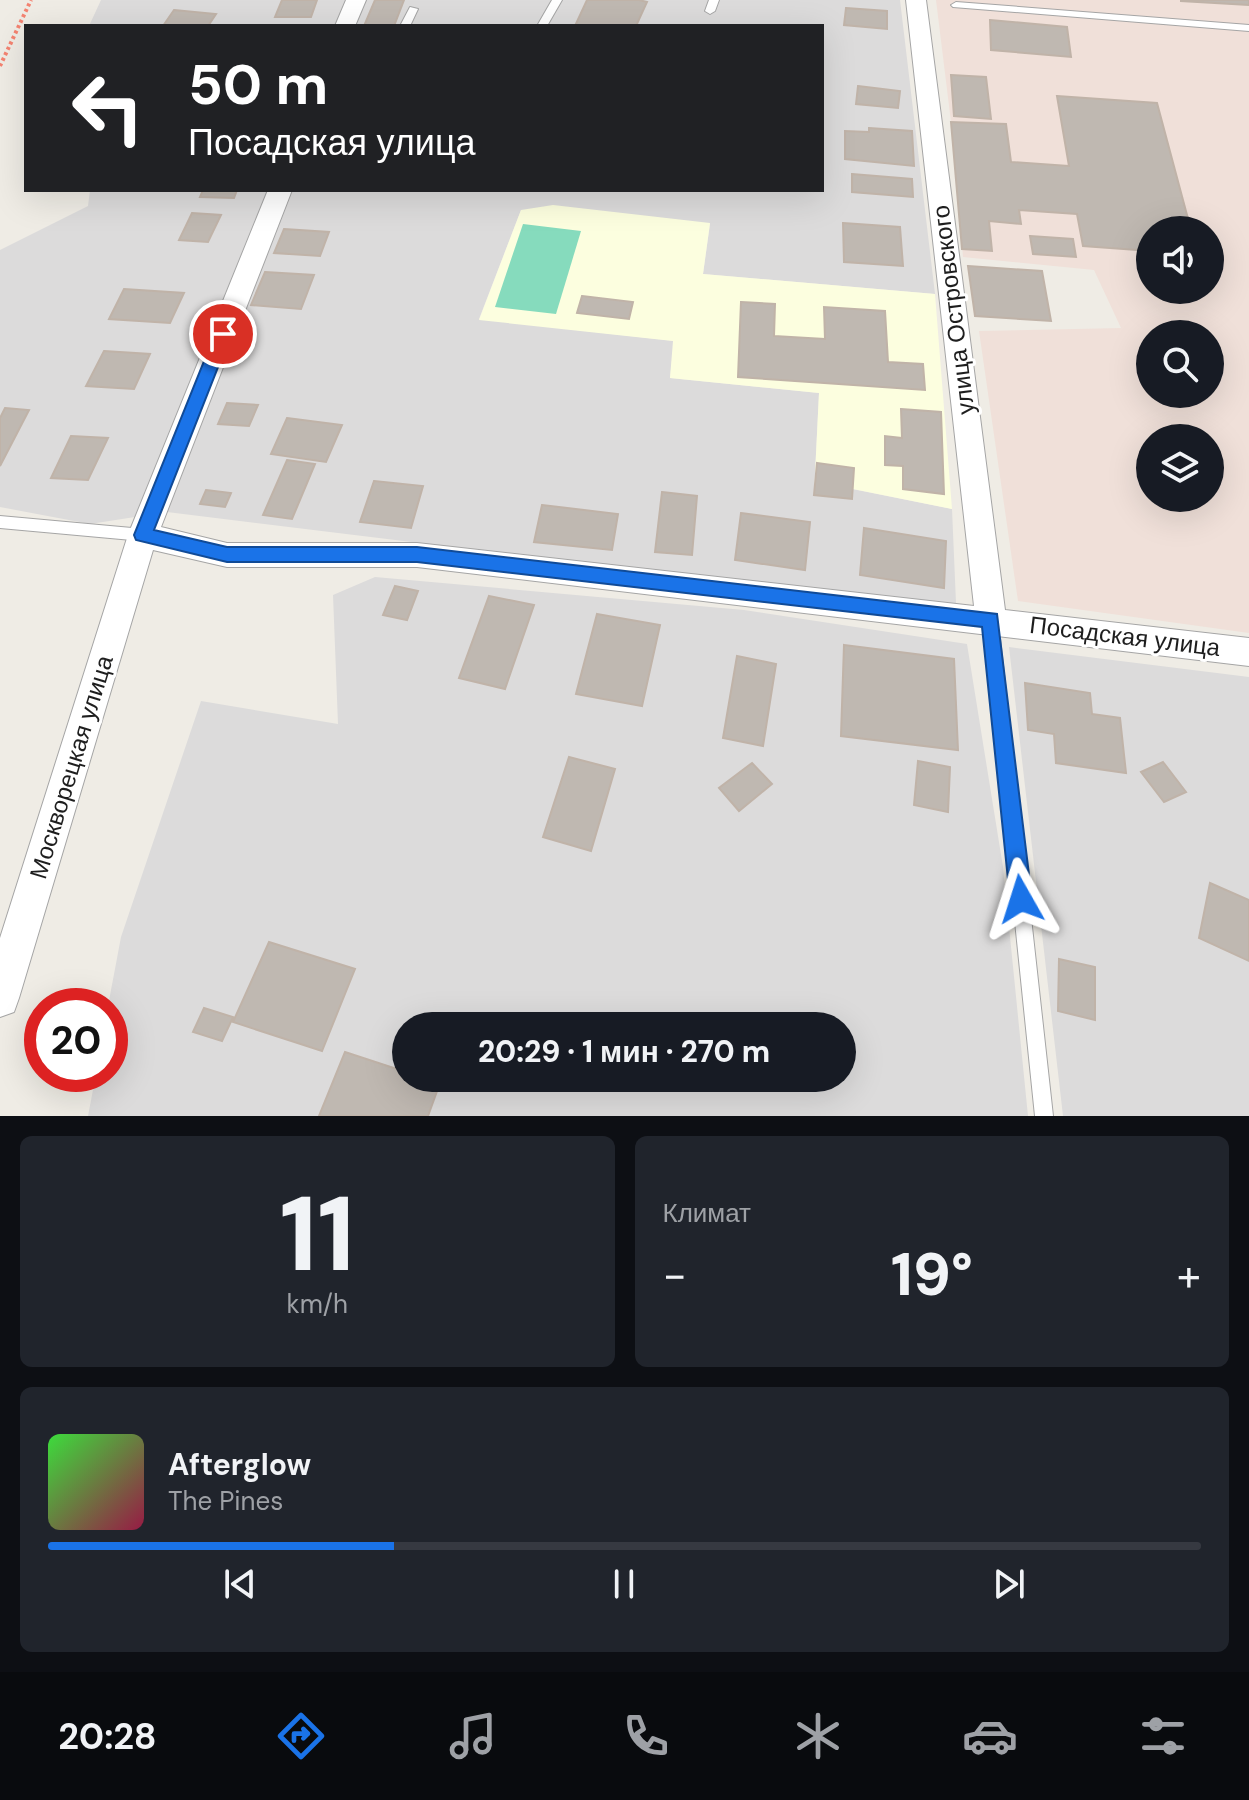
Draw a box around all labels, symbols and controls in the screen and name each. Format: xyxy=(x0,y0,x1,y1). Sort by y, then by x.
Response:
text: 50 m xyxy=(188,48,328,121)
icon: left xyxy=(56,56,160,160)
text: Посадская улица xyxy=(188,119,476,166)
street label: улица Островского xyxy=(925,203,981,417)
map controls xyxy=(1136,216,1224,512)
button: sound xyxy=(1136,216,1224,304)
pin xyxy=(189,300,257,368)
icon: arrive xyxy=(201,312,245,356)
button: search xyxy=(1136,320,1224,408)
button: layers xyxy=(1136,424,1224,512)
street label: Посадская улица xyxy=(1028,609,1223,663)
street label: Москворецкая улица xyxy=(22,651,120,883)
position arrow xyxy=(979,857,1063,941)
speed limit sign: 20 xyxy=(24,988,128,1092)
text: 20:29 · 1 мин · 270 m xyxy=(478,1032,770,1071)
text: 11 xyxy=(279,1167,355,1302)
text: Климат xyxy=(663,1196,751,1230)
text: 19° xyxy=(891,1235,973,1314)
text: − xyxy=(663,1246,687,1304)
text: + xyxy=(1177,1246,1201,1304)
text: km/h xyxy=(287,1287,348,1321)
text: Afterglow xyxy=(168,1445,311,1484)
text: The Pines xyxy=(168,1484,283,1518)
icon: previous xyxy=(218,1562,262,1606)
icon: pause xyxy=(602,1562,646,1606)
icon: next xyxy=(987,1562,1031,1606)
icon: directions xyxy=(273,1708,329,1764)
icon: music xyxy=(445,1708,501,1764)
icon: phone xyxy=(618,1708,674,1764)
icon: climate xyxy=(790,1708,846,1764)
icon: car xyxy=(962,1708,1018,1764)
icon: filters xyxy=(1135,1708,1191,1764)
text: 20:28 xyxy=(58,1713,157,1760)

